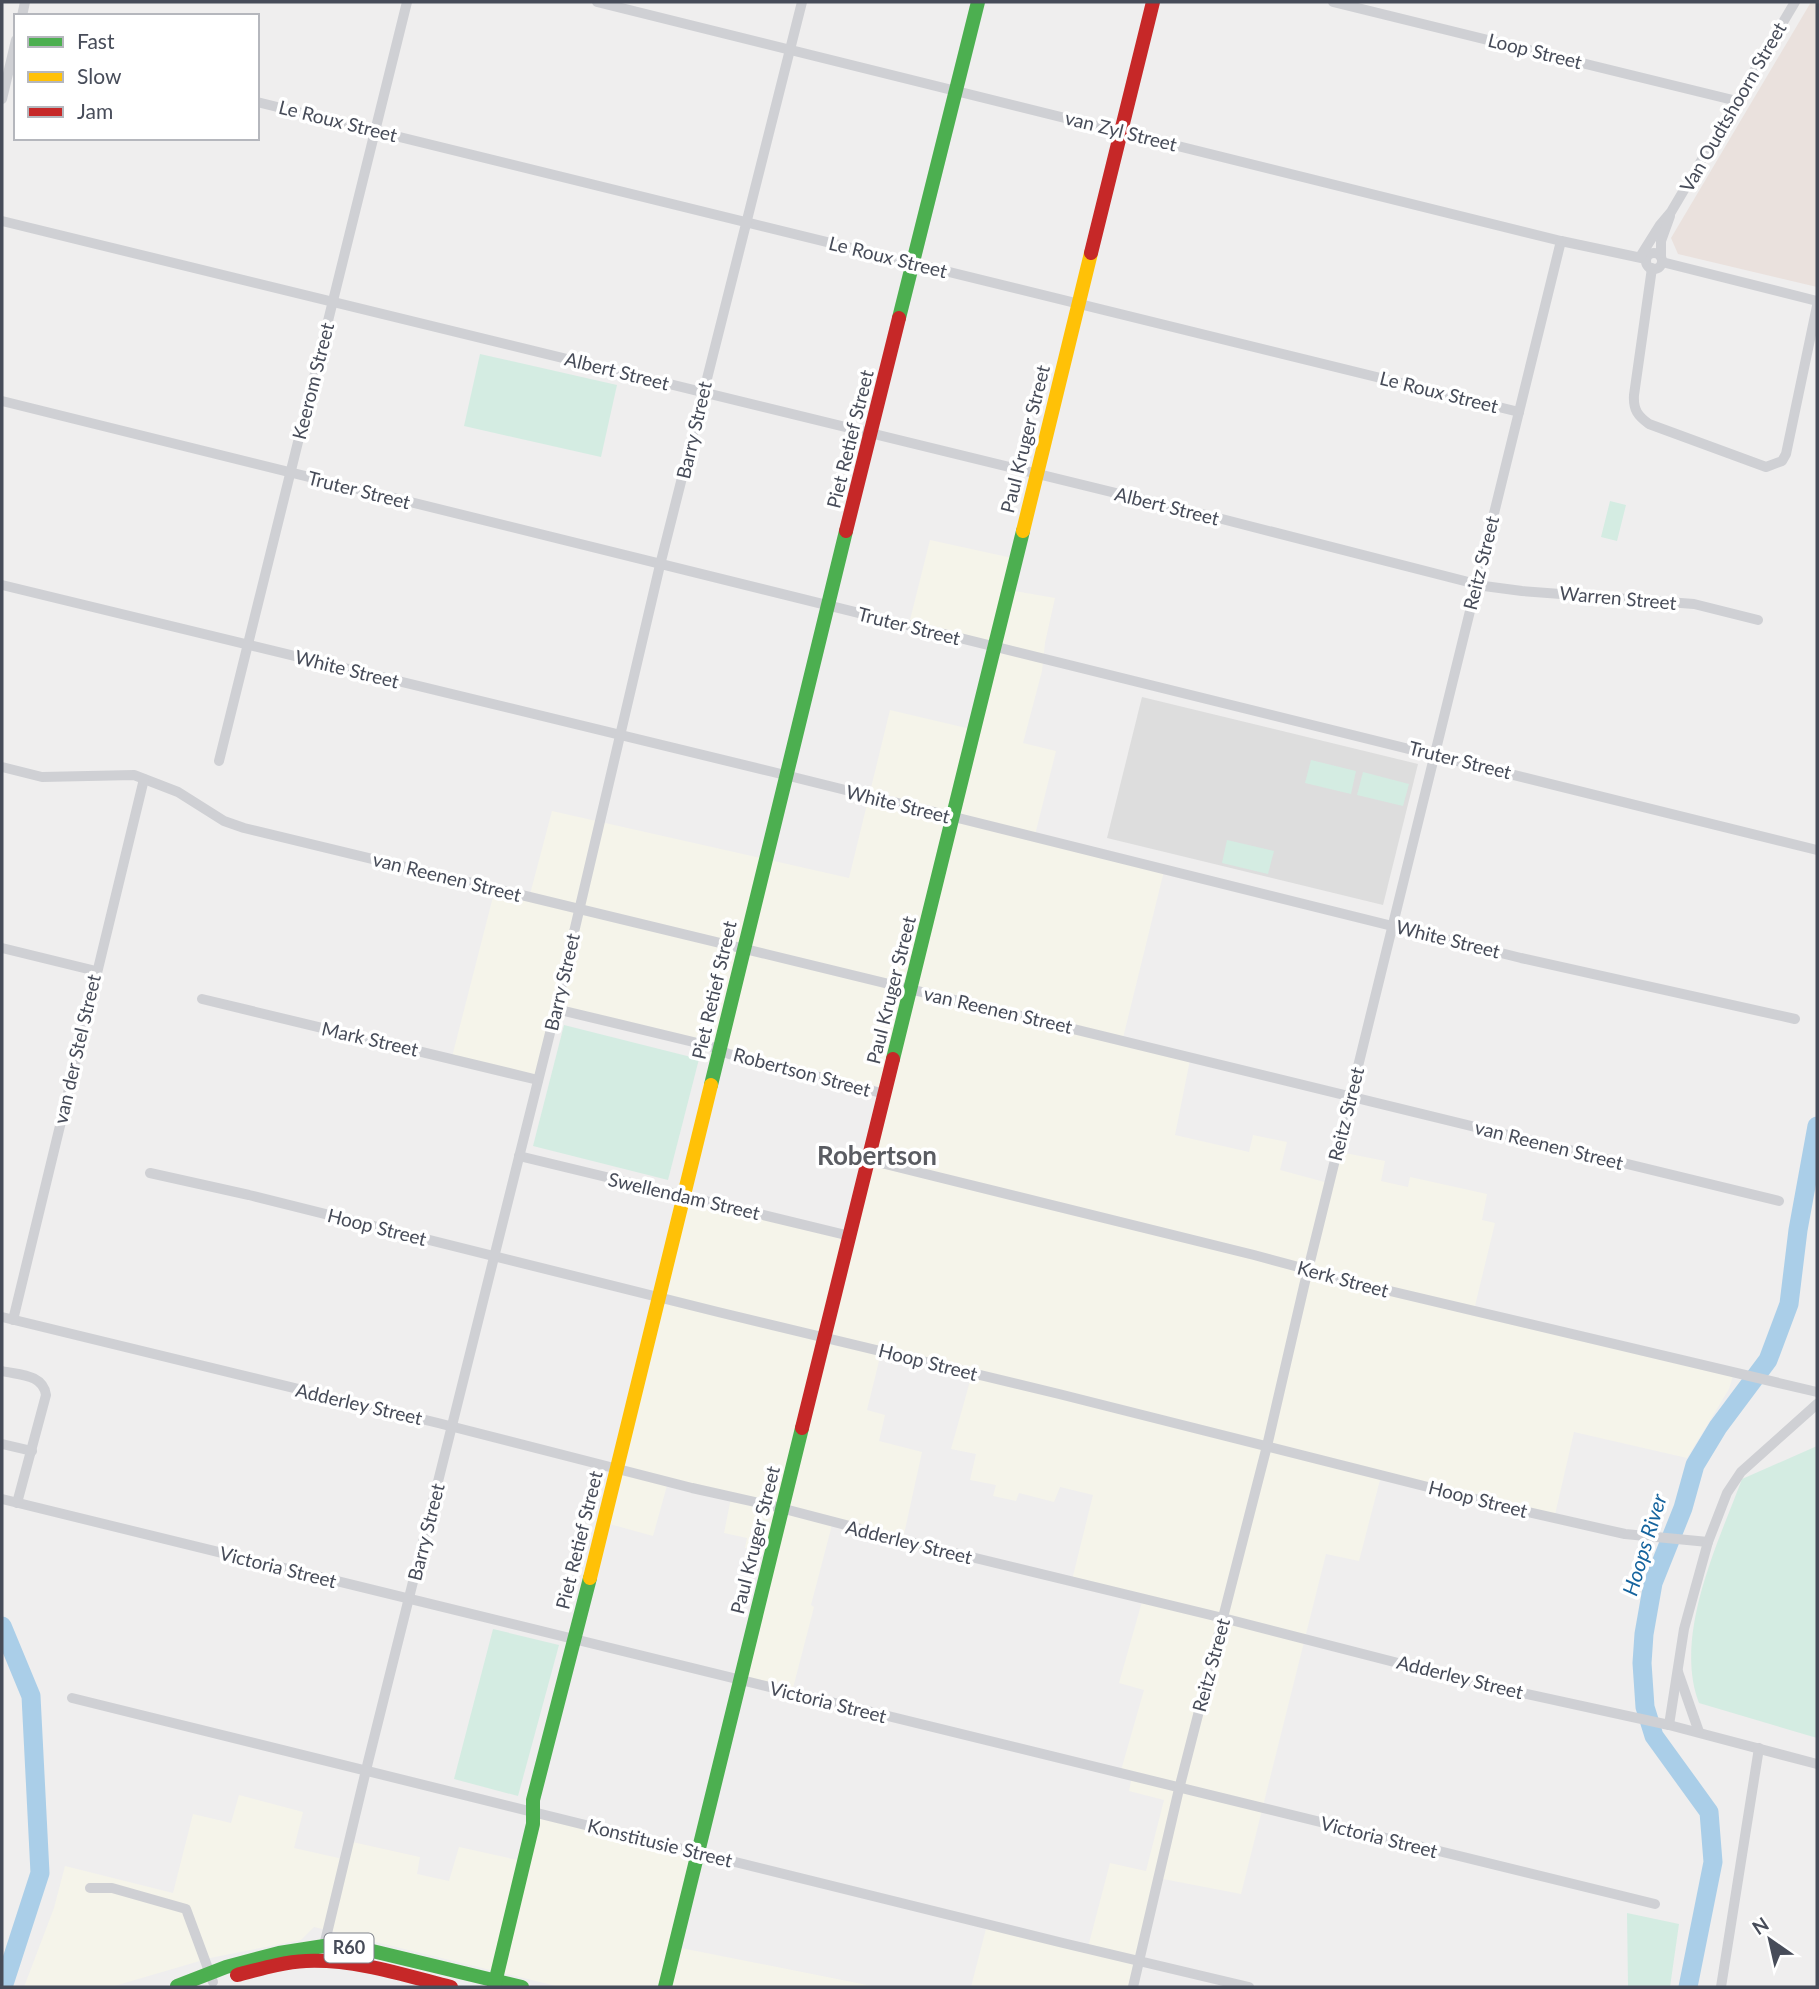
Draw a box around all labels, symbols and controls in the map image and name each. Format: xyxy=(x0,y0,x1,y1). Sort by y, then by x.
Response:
legend xyxy=(14,14,259,140)
street label: Van Oudtshoorn Street xyxy=(1675,18,1791,196)
text: Fast xyxy=(77,28,115,53)
street label: Loop Street xyxy=(1486,28,1585,73)
text: Slow xyxy=(77,63,122,88)
street label: Le Roux Street xyxy=(277,95,400,146)
text: Jam xyxy=(77,98,113,123)
street label: van Zyl Street xyxy=(1063,106,1180,156)
street label: Le Roux Street xyxy=(827,231,950,282)
street label: Keerom Street xyxy=(287,320,338,442)
street label: Albert Street xyxy=(563,346,672,395)
street label: Paul Kruger Street xyxy=(995,362,1054,515)
street label: Le Roux Street xyxy=(1378,366,1501,417)
street label: Piet Retief Street xyxy=(821,367,878,510)
street label: Barry Street xyxy=(671,379,716,481)
street label: Truter Street xyxy=(305,466,413,513)
street label: Albert Street xyxy=(1113,481,1222,530)
street label: Reitz Street xyxy=(1458,513,1503,612)
street label: Warren Street xyxy=(1559,581,1678,614)
street label: Truter Street xyxy=(855,602,963,649)
street label: White Street xyxy=(293,644,402,693)
street label: Truter Street xyxy=(1406,736,1514,783)
street label: White Street xyxy=(844,779,953,828)
street label: van Reenen Street xyxy=(371,847,524,906)
street label: Paul Kruger Street xyxy=(861,913,920,1066)
street label: White Street xyxy=(1394,914,1503,963)
street label: Piet Retief Street xyxy=(686,918,741,1061)
street label: Barry Street xyxy=(539,931,584,1033)
street label: van der Stel Street xyxy=(48,972,105,1126)
street label: van Reenen Street xyxy=(921,981,1075,1038)
street label: Mark Street xyxy=(320,1016,421,1061)
street label: Robertson Street xyxy=(731,1042,873,1101)
street label: Reitz Street xyxy=(1323,1064,1368,1163)
street label: van Reenen Street xyxy=(1473,1115,1626,1174)
district label: Robertson xyxy=(817,1139,937,1171)
street label: Swellendam Street xyxy=(606,1167,762,1224)
street label: Hoop Street xyxy=(325,1203,429,1250)
street label: Kerk Street xyxy=(1295,1255,1391,1302)
street label: Hoop Street xyxy=(876,1338,980,1385)
street label: Adderley Street xyxy=(293,1378,425,1429)
street label: Paul Kruger Street xyxy=(725,1463,784,1616)
street label: Piet Retief Street xyxy=(550,1468,607,1611)
street label: Hoop Street xyxy=(1426,1475,1530,1522)
street label: Barry Street xyxy=(402,1481,449,1583)
water label: Hoops River xyxy=(1616,1490,1671,1598)
street label: Adderley Street xyxy=(844,1515,975,1568)
street label: Victoria Street xyxy=(217,1541,339,1592)
street label: Reitz Street xyxy=(1187,1615,1234,1714)
street label: Adderley Street xyxy=(1395,1650,1526,1703)
street label: Victoria Street xyxy=(767,1676,889,1727)
street label: Victoria Street xyxy=(1318,1811,1440,1862)
street label: Konstitusie Street xyxy=(585,1813,735,1872)
north arrow xyxy=(1735,1905,1805,1975)
text: N xyxy=(1748,1912,1773,1939)
road number: R60 xyxy=(324,1934,374,1962)

